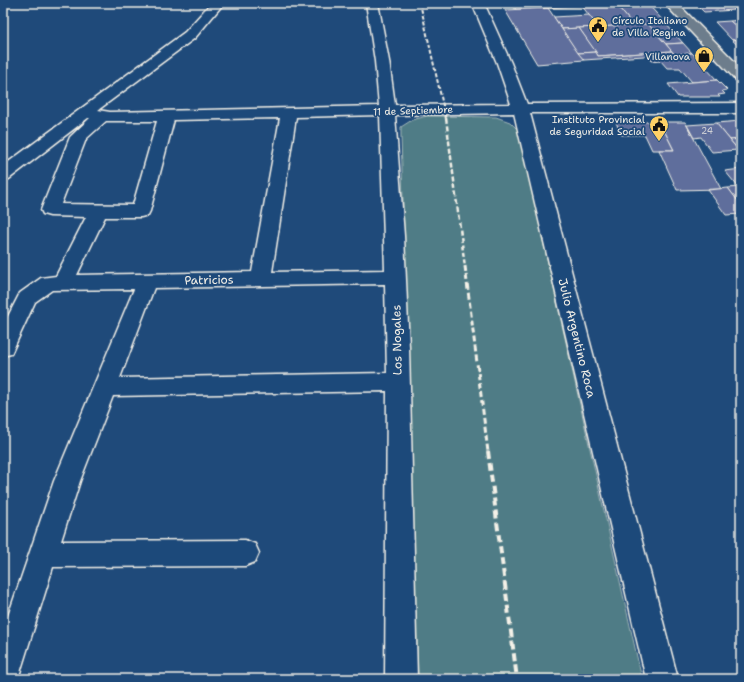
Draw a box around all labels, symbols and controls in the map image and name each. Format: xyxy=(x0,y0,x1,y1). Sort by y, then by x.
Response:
place label: Círculo Italiano de Villa Regina xyxy=(612,14,687,39)
public building icon: Círculo Italiano de Villa Regina xyxy=(587,15,609,43)
shop icon: Villanova xyxy=(693,45,715,73)
place label: Villanova xyxy=(645,50,691,63)
street label: 11 de Septiembre xyxy=(373,103,454,118)
place label: Instituto Provincial de Seguridad Social xyxy=(550,113,645,138)
public building icon: Instituto Provincial de Seguridad Social xyxy=(648,114,670,142)
house number: 24 xyxy=(701,125,713,137)
street label: Patricios xyxy=(184,272,234,288)
street label: Julio Argentino Roca xyxy=(554,277,600,400)
street label: Los Nogales xyxy=(388,305,406,375)

